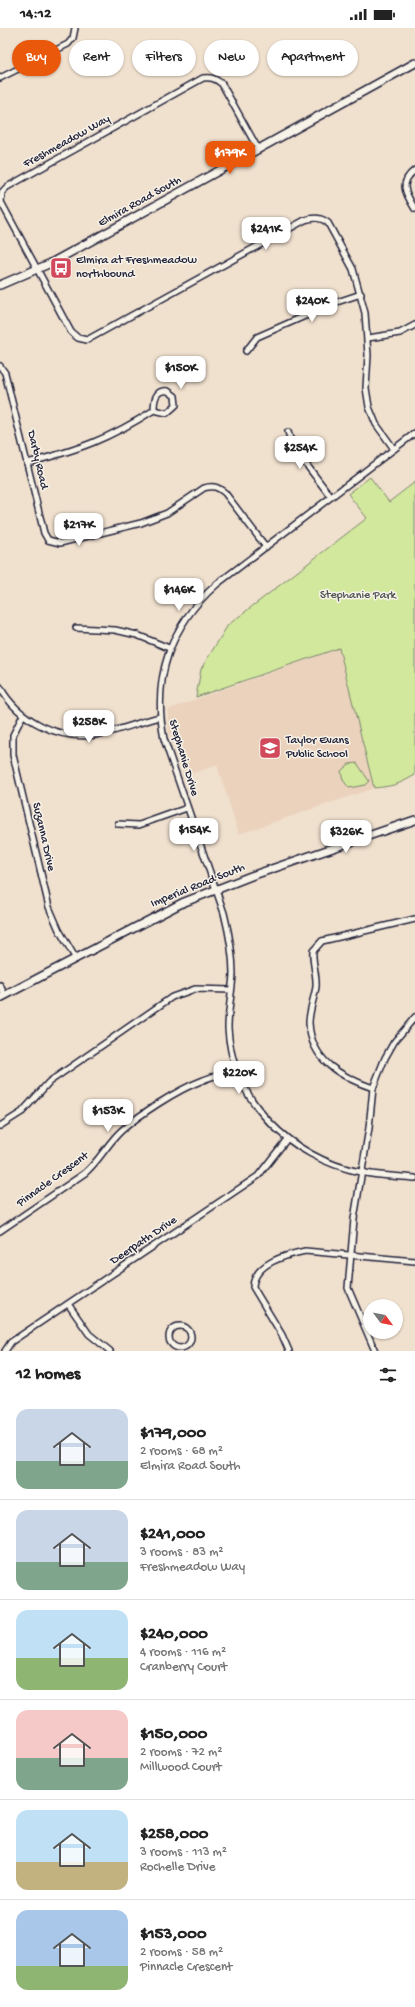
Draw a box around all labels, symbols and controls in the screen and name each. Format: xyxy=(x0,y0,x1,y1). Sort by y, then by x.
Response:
text: 14:12 xyxy=(20,5,51,23)
chip: Buy xyxy=(12,40,61,76)
chip: Rent xyxy=(69,40,124,76)
chip: Filters xyxy=(132,40,196,76)
chip: New xyxy=(204,40,259,76)
chip: Apartment xyxy=(267,40,358,76)
street label: Freshmeadow Way xyxy=(20,112,113,172)
pin: $179K xyxy=(202,141,258,175)
text: $179K xyxy=(214,146,246,161)
street label: Elmira Road South xyxy=(96,173,184,231)
pin: $241K xyxy=(238,217,294,251)
text: $241K xyxy=(251,222,281,237)
place label: Elmira at Freshmeadow northbound xyxy=(76,254,197,282)
bus stop icon: Elmira at Freshmeadow northbound xyxy=(48,255,74,281)
pin: $240K xyxy=(284,289,340,323)
text: $240K xyxy=(296,294,328,309)
pin: $150K xyxy=(153,356,209,390)
text: $150K xyxy=(165,361,197,376)
street label: Darby Road xyxy=(23,428,51,492)
pin: $254K xyxy=(272,436,328,470)
text: $254K xyxy=(284,441,316,456)
pin: $217K xyxy=(51,513,107,547)
text: $217K xyxy=(63,518,95,533)
pin: $146K xyxy=(151,578,207,612)
text: $146K xyxy=(164,583,195,598)
park label: Stephanie Park xyxy=(320,589,398,603)
pin: $258K xyxy=(61,710,117,744)
text: $258K xyxy=(72,715,106,730)
street label: Stephanie Drive xyxy=(165,718,202,799)
place label: Taylor Evans Public School xyxy=(285,734,349,762)
school or university icon: Taylor Evans Public School xyxy=(257,735,283,761)
street label: Suzanna Drive xyxy=(28,801,58,874)
pin: $154K xyxy=(166,818,222,852)
pin: $326K xyxy=(318,820,374,854)
text: $154K xyxy=(178,823,210,838)
text: $326K xyxy=(330,825,362,840)
street label: Imperial Road South xyxy=(149,861,248,911)
pin: $220K xyxy=(211,1061,267,1095)
text: $220K xyxy=(222,1066,256,1081)
pin: $153K xyxy=(80,1099,136,1133)
text: $153K xyxy=(92,1104,124,1119)
street label: Pinnacle Crescent xyxy=(14,1149,92,1211)
street label: Deerpath Drive xyxy=(107,1213,181,1269)
north arrow xyxy=(363,1299,403,1339)
map controls xyxy=(363,1299,403,1339)
icon: filters xyxy=(377,1364,399,1386)
text: 12 homes xyxy=(16,1365,80,1385)
text: $179,000 xyxy=(140,1424,206,1444)
icon: home xyxy=(48,1425,96,1473)
text: 2 rooms · 68 m² xyxy=(140,1444,223,1459)
text: Elmira Road South xyxy=(140,1459,241,1474)
text: $241,000 xyxy=(140,1525,205,1545)
icon: home xyxy=(48,1526,96,1574)
text: 3 rooms · 83 m² xyxy=(140,1545,224,1560)
text: Freshmeadow Way xyxy=(140,1560,245,1575)
text: $240,000 xyxy=(140,1625,208,1645)
icon: home xyxy=(48,1626,96,1674)
text: 4 rooms · 116 m² xyxy=(140,1645,226,1660)
text: Cranberry Court xyxy=(140,1660,227,1675)
text: $150,000 xyxy=(140,1725,207,1745)
icon: home xyxy=(48,1726,96,1774)
text: 2 rooms · 72 m² xyxy=(140,1745,222,1760)
text: Millwood Court xyxy=(140,1760,222,1775)
text: $258,000 xyxy=(140,1825,209,1845)
icon: home xyxy=(48,1826,96,1874)
text: 3 rooms · 113 m² xyxy=(140,1845,227,1860)
text: Rochelle Drive xyxy=(140,1860,216,1875)
text: $153,000 xyxy=(140,1925,207,1945)
icon: home xyxy=(48,1926,96,1974)
text: 2 rooms · 58 m² xyxy=(140,1945,223,1960)
text: Pinnacle Crescent xyxy=(140,1960,232,1975)

